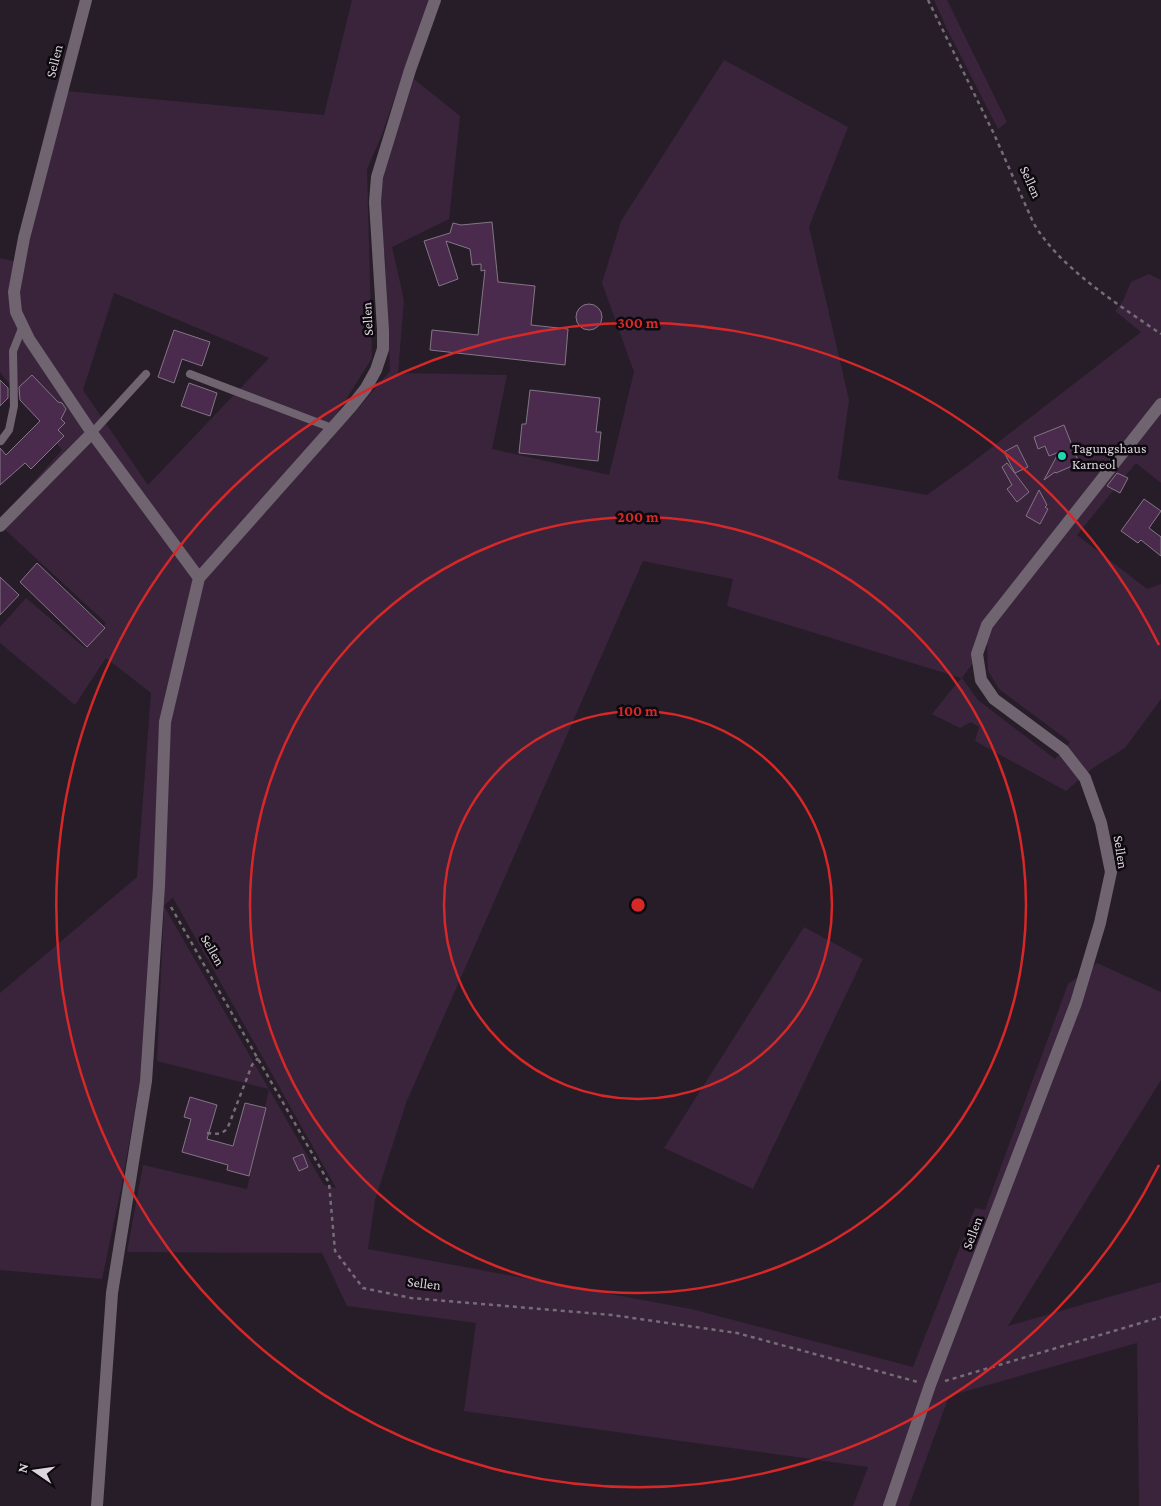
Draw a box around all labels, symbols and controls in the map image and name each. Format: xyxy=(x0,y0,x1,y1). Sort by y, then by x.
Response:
street label: Sellen xyxy=(42,42,66,79)
street label: Sellen xyxy=(1017,163,1045,201)
street label: Sellen xyxy=(358,301,376,336)
text: 300 m xyxy=(617,315,659,331)
place label: Tagungshaus Karneol xyxy=(1072,440,1146,472)
marker: Tagungshaus Karneol xyxy=(1056,450,1068,462)
text: 200 m xyxy=(617,509,659,525)
text: 100 m xyxy=(618,703,658,719)
street label: Sellen xyxy=(1110,834,1132,870)
centre of rings xyxy=(629,896,647,914)
street label: Sellen xyxy=(198,931,229,969)
street label: Sellen xyxy=(958,1214,986,1252)
street label: Sellen xyxy=(406,1273,442,1293)
north arrow xyxy=(10,1446,60,1496)
text: N xyxy=(13,1461,31,1475)

